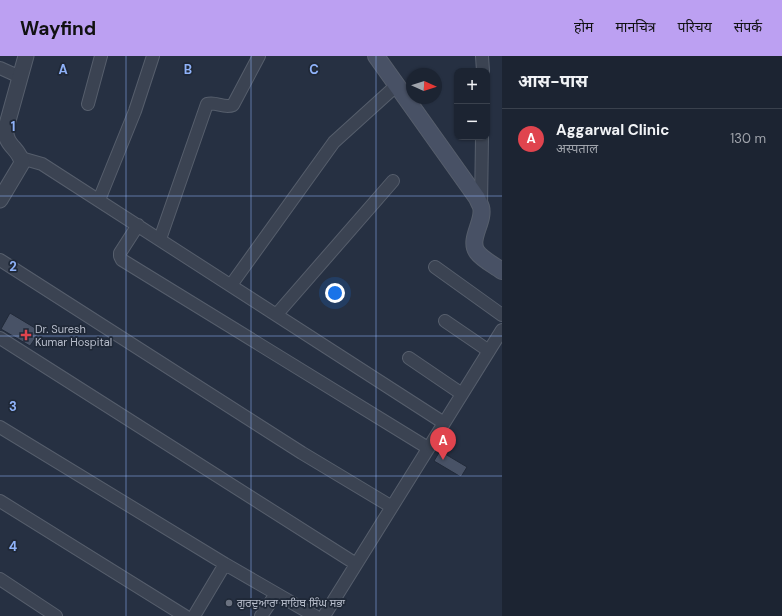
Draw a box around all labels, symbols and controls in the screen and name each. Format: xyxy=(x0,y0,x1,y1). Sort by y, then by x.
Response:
text: Wayfind xyxy=(20,16,96,41)
text: होम xyxy=(574,18,593,36)
text: मानचित्र xyxy=(615,18,656,36)
text: परिचय xyxy=(678,18,712,36)
text: संपर्क xyxy=(734,18,762,36)
text: A xyxy=(58,61,68,78)
text: B xyxy=(184,61,192,78)
text: C xyxy=(309,61,319,78)
north arrow xyxy=(406,68,442,104)
map controls xyxy=(454,68,490,140)
button: + xyxy=(454,68,490,104)
text: आस-पास xyxy=(518,70,588,92)
button: − xyxy=(454,104,490,140)
text: 1 xyxy=(11,118,15,135)
text: Aggarwal Clinic xyxy=(556,120,669,140)
text: A xyxy=(526,130,536,147)
text: 130 m xyxy=(730,130,766,147)
text: अस्पताल xyxy=(556,140,598,157)
text: 2 xyxy=(9,258,17,275)
your location xyxy=(325,283,345,303)
place label: Dr. Suresh Kumar Hospital xyxy=(35,322,112,349)
marker: Dr. Suresh Kumar Hospital xyxy=(20,329,32,341)
text: 3 xyxy=(9,398,17,415)
pin: A xyxy=(430,427,456,460)
text: 4 xyxy=(9,538,17,555)
place label: ਗੁਰਦੁਆਰਾ ਸਾਹਿਬ ਸਿੰਘ ਸਭਾ xyxy=(236,596,346,610)
marker: ਗੁਰਦੁਆਰਾ ਸਾਹਿਬ ਸਿੰਘ ਸਭਾ xyxy=(224,598,234,608)

